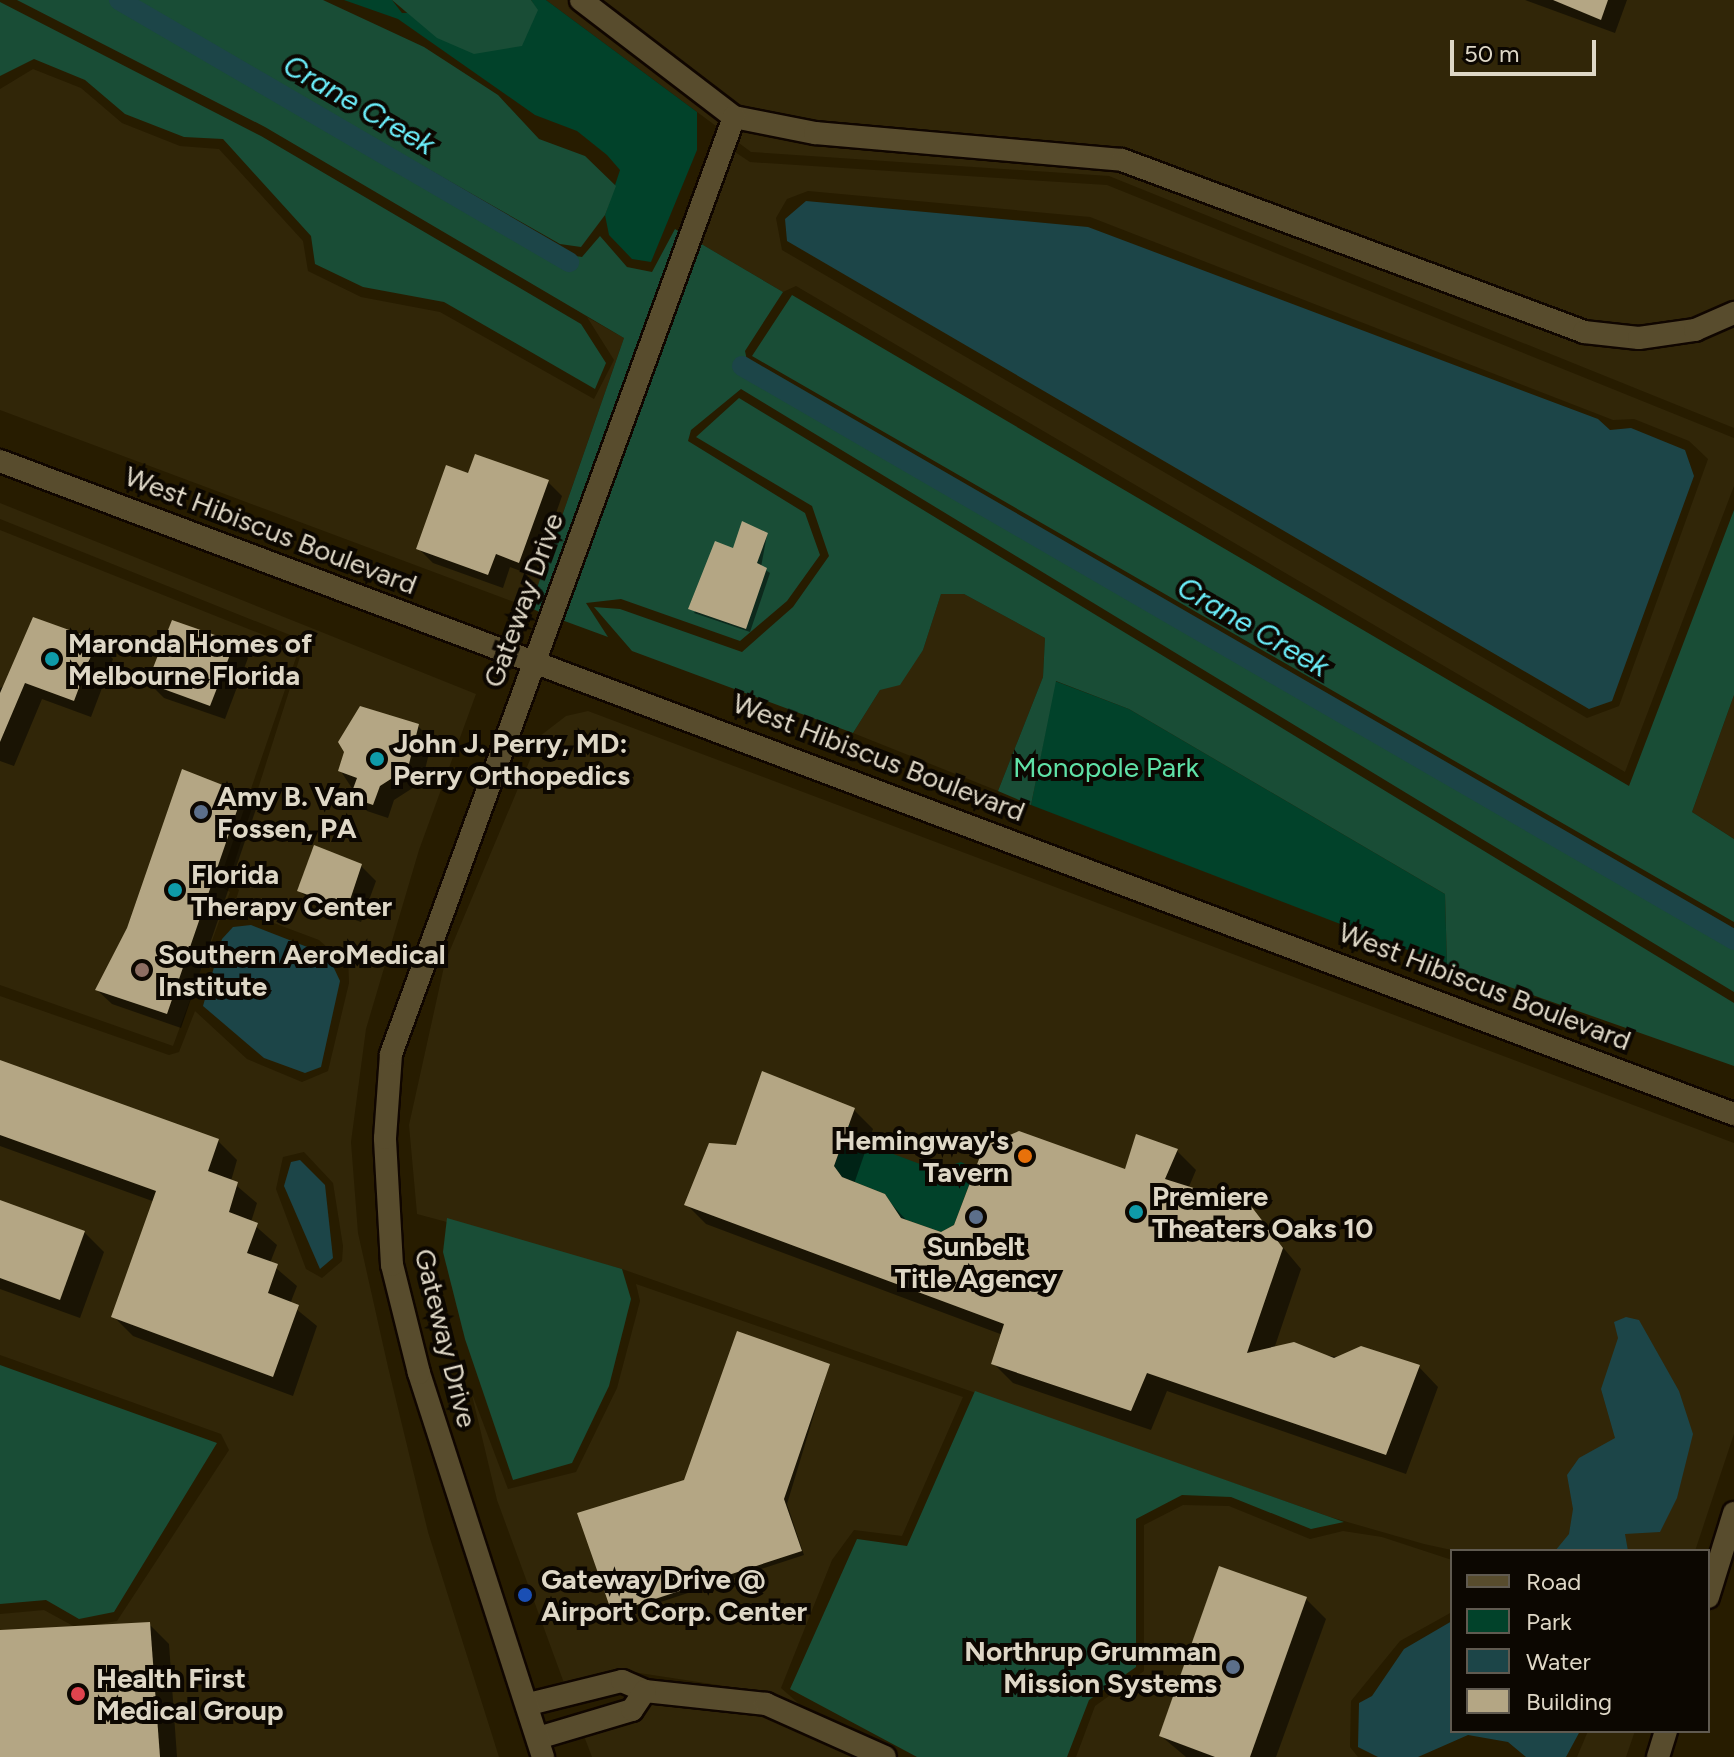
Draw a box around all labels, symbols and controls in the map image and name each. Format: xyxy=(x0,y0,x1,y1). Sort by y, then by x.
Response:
scale bar xyxy=(1454,24,1600,74)
text: 50 m xyxy=(1464,39,1520,68)
water label: Crane Creek xyxy=(277,47,441,163)
street label: West Hibiscus Boulevard xyxy=(120,459,422,601)
street label: Gateway Drive xyxy=(476,508,570,692)
water label: Crane Creek xyxy=(1171,569,1335,685)
place label: Maronda Homes of Melbourne Florida xyxy=(68,626,312,692)
marker: Maronda Homes of Melbourne Florida xyxy=(43,650,61,668)
street label: West Hibiscus Boulevard xyxy=(728,686,1030,828)
place label: John J. Perry, MD: Perry Orthopedics xyxy=(393,726,630,792)
marker: John J. Perry, MD: Perry Orthopedics xyxy=(368,750,386,768)
park label: Monopole Park xyxy=(1013,750,1199,784)
place label: Amy B. Van Fossen, PA xyxy=(217,779,364,845)
marker: Amy B. Van Fossen, PA xyxy=(192,803,210,821)
place label: Florida Therapy Center xyxy=(191,857,392,923)
marker: Florida Therapy Center xyxy=(166,881,184,899)
street label: West Hibiscus Boulevard xyxy=(1334,915,1636,1057)
place label: Southern AeroMedical Institute xyxy=(158,937,446,1003)
marker: Southern AeroMedical Institute xyxy=(133,961,151,979)
place label: Hemingway's Tavern xyxy=(835,1123,1009,1189)
marker: Hemingway's Tavern xyxy=(1016,1147,1034,1165)
place label: Premiere Theaters Oaks 10 xyxy=(1152,1179,1373,1245)
marker: Premiere Theaters Oaks 10 xyxy=(1127,1203,1145,1221)
marker: Sunbelt Title Agency xyxy=(967,1208,985,1226)
place label: Sunbelt Title Agency xyxy=(895,1229,1057,1295)
street label: Gateway Drive xyxy=(408,1245,484,1431)
legend xyxy=(1450,1549,1710,1733)
place label: Gateway Drive @ Airport Corp. Center xyxy=(541,1562,807,1628)
text: Road xyxy=(1526,1567,1581,1596)
marker: Gateway Drive @ Airport Corp. Center xyxy=(516,1586,534,1604)
text: Park xyxy=(1526,1607,1572,1636)
place label: Northrup Grumman Mission Systems xyxy=(964,1634,1217,1700)
text: Water xyxy=(1526,1647,1591,1676)
marker: Northrup Grumman Mission Systems xyxy=(1224,1658,1242,1676)
place label: Health First Medical Group xyxy=(96,1661,284,1727)
marker: Health First Medical Group xyxy=(67,1683,89,1705)
text: Building xyxy=(1526,1687,1612,1716)

